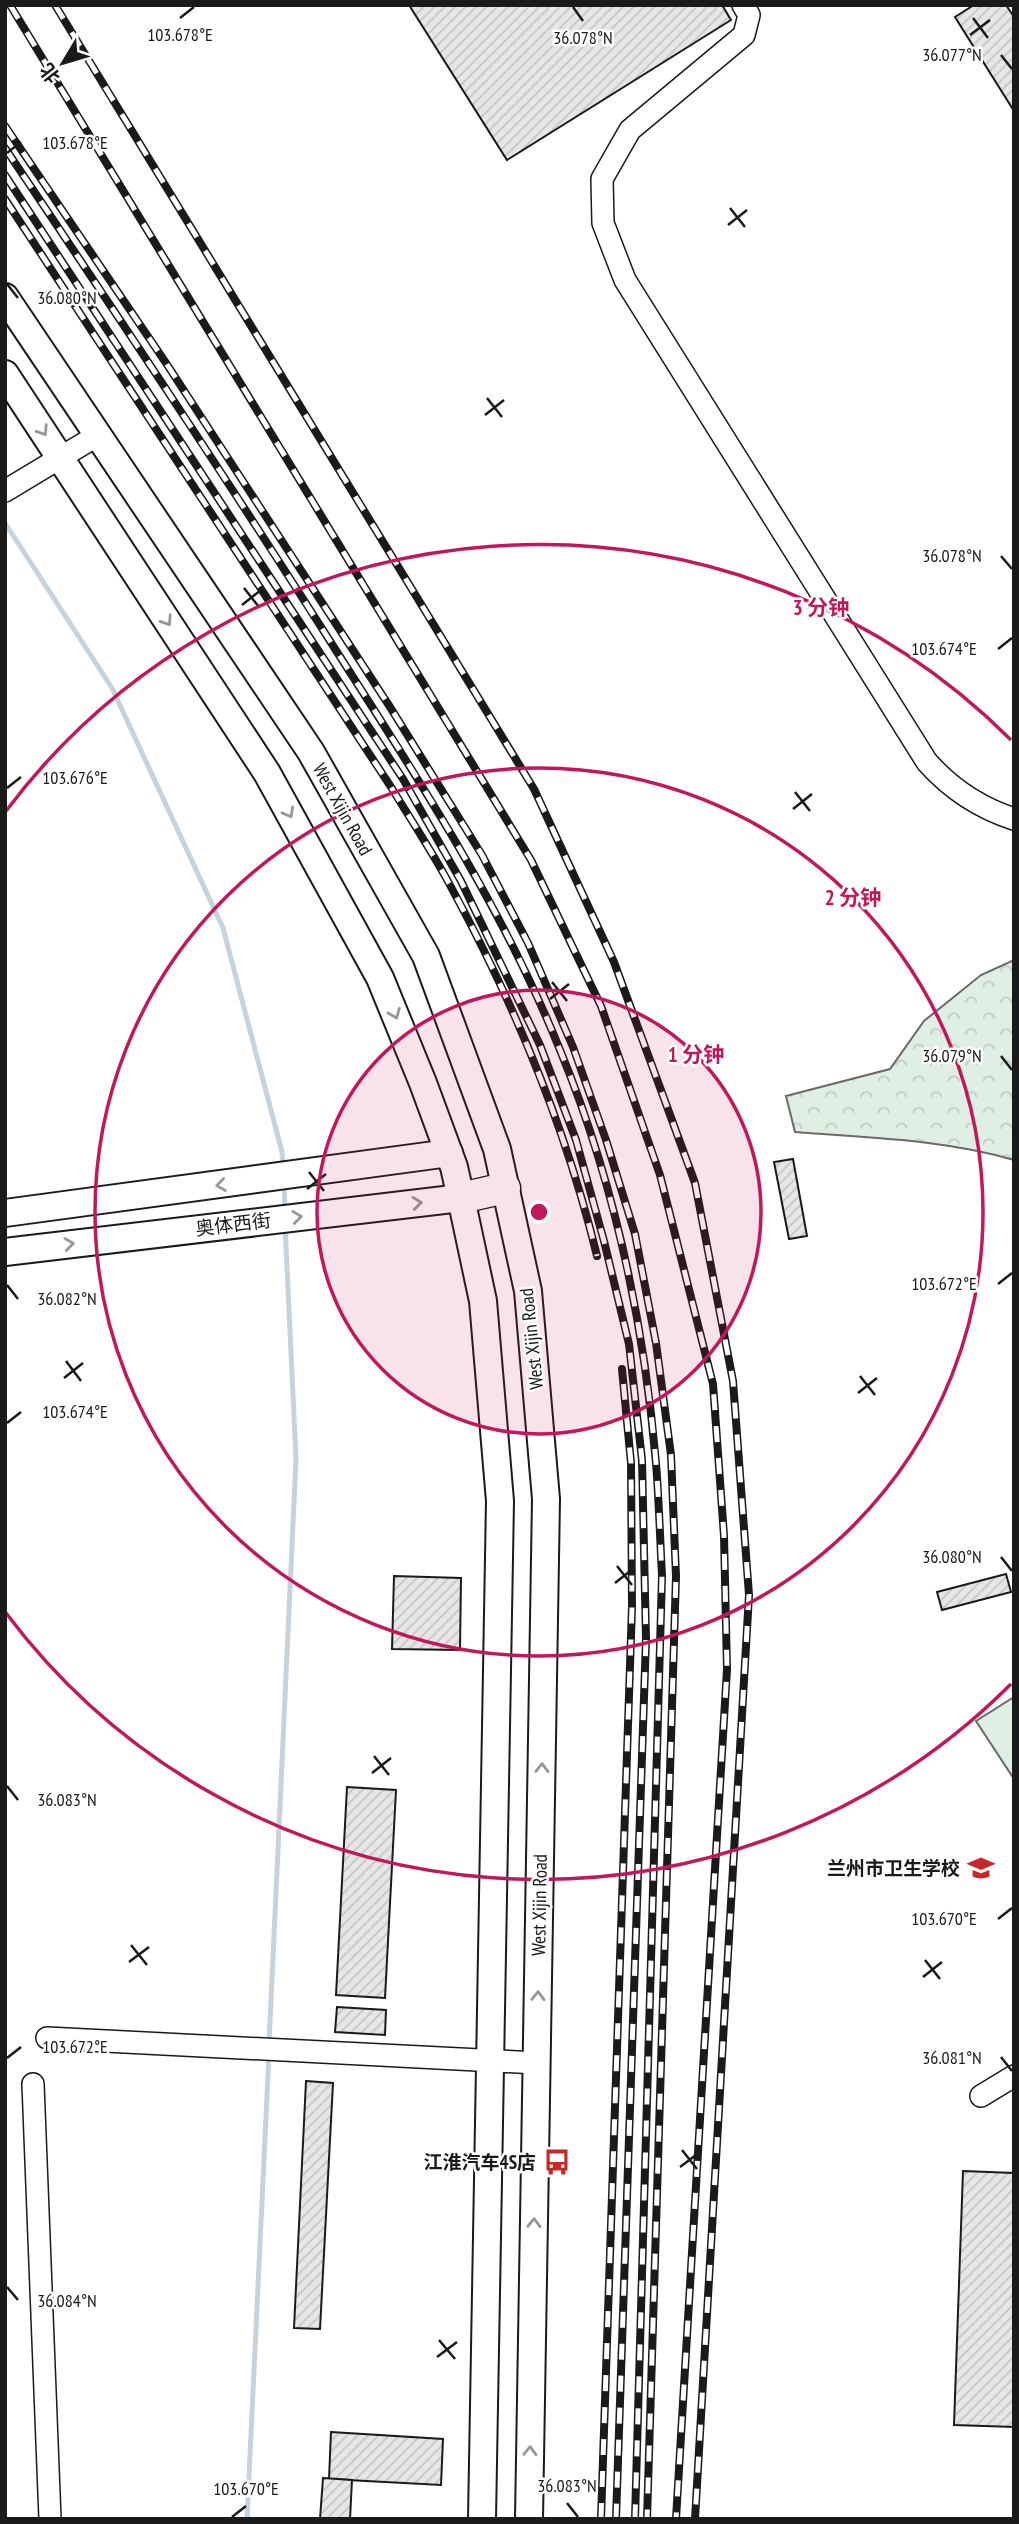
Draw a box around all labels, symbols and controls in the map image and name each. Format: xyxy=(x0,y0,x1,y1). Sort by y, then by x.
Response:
text: 103.678°E xyxy=(147,23,213,46)
text: 36.078°N xyxy=(553,26,613,49)
north arrow xyxy=(28,28,98,98)
text: 36.077°N xyxy=(922,43,982,66)
text: 北 xyxy=(34,59,65,88)
text: 103.678°E xyxy=(42,131,108,154)
text: 36.080°N xyxy=(37,286,97,309)
one-way arrow xyxy=(34,423,47,436)
text: 36.078°N xyxy=(922,544,982,567)
text: 3 分钟 xyxy=(793,594,849,621)
one-way arrow xyxy=(159,614,172,627)
text: 103.674°E xyxy=(911,637,977,660)
street label: West Xijin Road xyxy=(308,759,378,859)
text: 103.676°E xyxy=(42,766,108,789)
one-way arrow xyxy=(281,806,294,819)
text: 2 分钟 xyxy=(825,884,881,911)
one-way arrow xyxy=(387,1007,401,1020)
text: 1 分钟 xyxy=(668,1041,724,1068)
text: 36.079°N xyxy=(922,1044,982,1067)
one-way arrow xyxy=(215,1177,227,1192)
one-way arrow xyxy=(411,1196,423,1211)
centre of rings xyxy=(527,1200,551,1224)
street label: 奥体西街 xyxy=(194,1207,272,1241)
one-way arrow xyxy=(291,1210,303,1225)
one-way arrow xyxy=(63,1237,74,1252)
text: 103.672°E xyxy=(911,1272,977,1295)
text: 36.082°N xyxy=(37,1287,97,1310)
street label: West Xijin Road xyxy=(514,1287,548,1391)
text: 103.674°E xyxy=(42,1400,108,1423)
text: 36.080°N xyxy=(922,1545,982,1568)
one-way arrow xyxy=(534,1762,549,1773)
text: 36.083°N xyxy=(37,1788,97,1811)
school or university icon: 兰州市卫生学校 xyxy=(966,1853,996,1883)
street label: West Xijin Road xyxy=(526,1854,552,1956)
place label: 兰州市卫生学校 xyxy=(827,1856,960,1880)
text: 103.670°E xyxy=(911,1907,977,1930)
one-way arrow xyxy=(530,1990,546,2000)
text: 103.672°E xyxy=(42,2035,108,2058)
text: 36.081°N xyxy=(922,2046,982,2069)
bus stop icon: 江淮汽车4S店 xyxy=(542,2147,572,2177)
place label: 江淮汽车4S店 xyxy=(424,2150,536,2174)
one-way arrow xyxy=(526,2217,542,2228)
text: 36.084°N xyxy=(37,2289,97,2312)
one-way arrow xyxy=(522,2445,538,2455)
text: 36.083°N xyxy=(537,2474,597,2497)
text: 103.670°E xyxy=(213,2477,279,2500)

